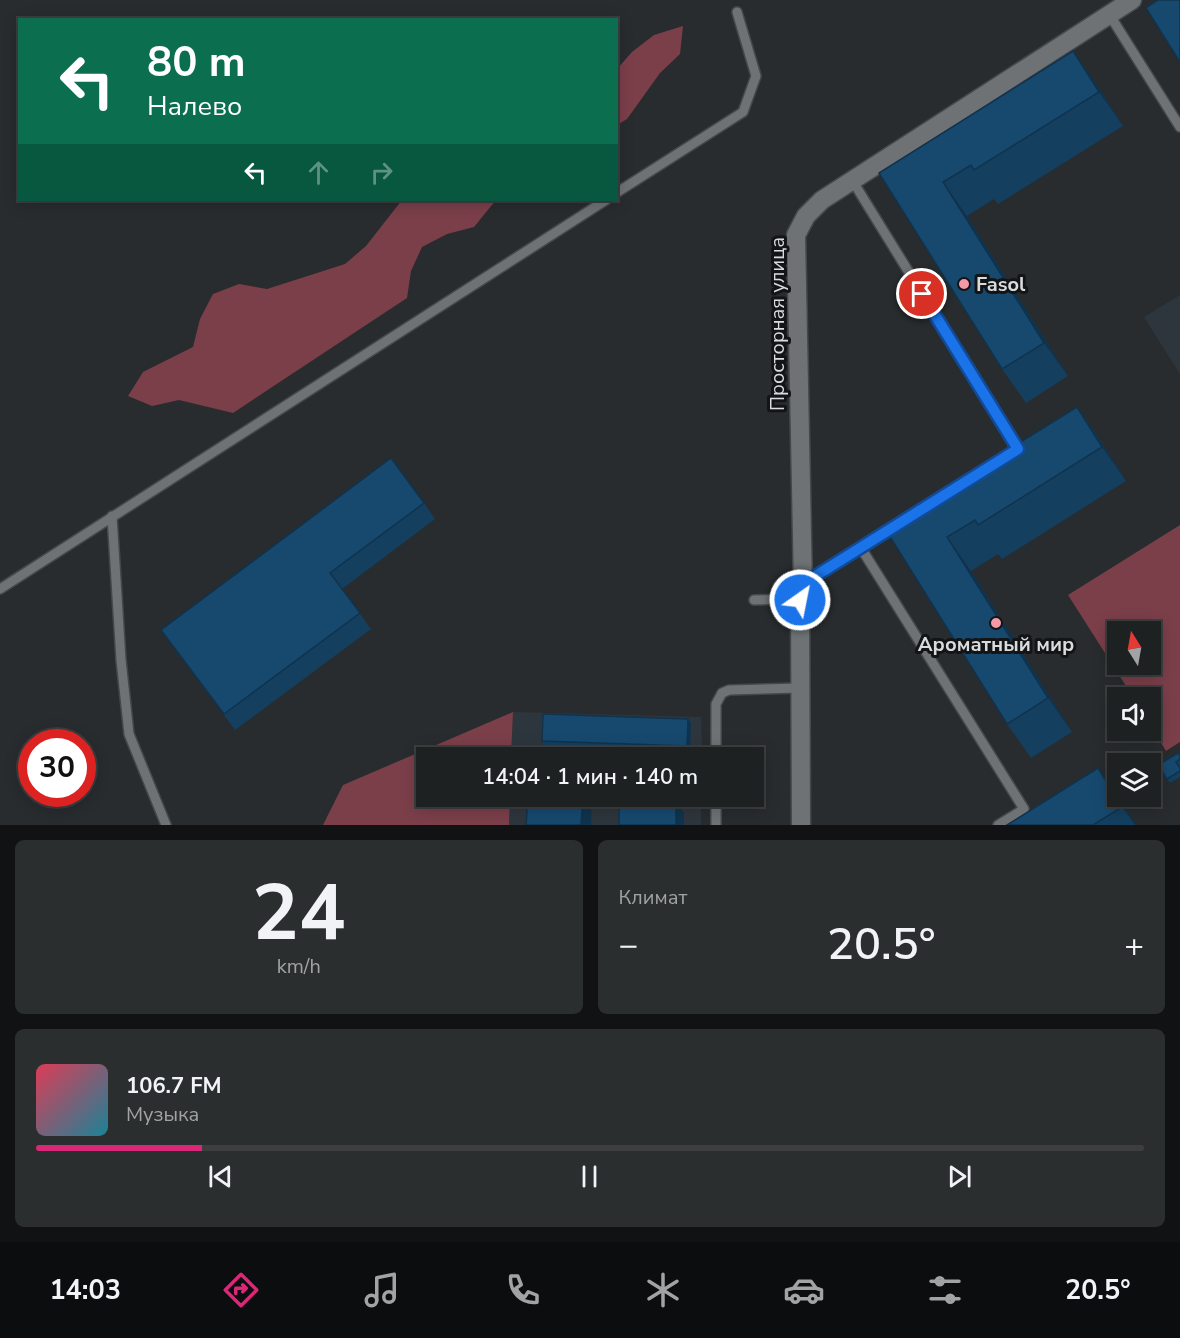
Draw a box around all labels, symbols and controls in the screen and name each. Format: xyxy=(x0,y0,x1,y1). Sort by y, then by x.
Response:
text: 80 m xyxy=(147,34,246,91)
icon: left xyxy=(48,42,126,120)
text: Налево xyxy=(147,88,242,125)
icon: left xyxy=(239,156,272,189)
icon: ahead xyxy=(302,156,335,189)
icon: right xyxy=(365,156,398,189)
street label: Просторная улица xyxy=(764,237,791,411)
pin xyxy=(896,268,947,319)
place label: Fasol xyxy=(976,271,1026,298)
icon: arrive xyxy=(905,277,938,310)
marker: Fasol xyxy=(957,277,971,291)
position arrow xyxy=(768,568,832,632)
marker: Ароматный мир xyxy=(989,616,1003,630)
north arrow xyxy=(1107,621,1161,675)
map controls xyxy=(1107,621,1161,807)
place label: Ароматный мир xyxy=(918,631,1074,658)
button: sound xyxy=(1107,687,1161,741)
speed limit sign: 30 xyxy=(18,729,96,807)
button: layers xyxy=(1107,753,1161,807)
text: 14:04 · 1 мин · 140 m xyxy=(482,762,698,792)
text: 24 xyxy=(252,860,346,967)
text: Климат xyxy=(619,884,687,911)
text: 20.5° xyxy=(827,914,936,975)
text: − xyxy=(619,923,638,968)
text: + xyxy=(1124,923,1144,968)
text: km/h xyxy=(277,953,321,980)
text: 106.7 FM xyxy=(126,1071,222,1101)
text: Музыка xyxy=(126,1101,199,1128)
icon: previous xyxy=(204,1160,237,1193)
icon: pause xyxy=(573,1160,606,1193)
icon: next xyxy=(943,1160,976,1193)
icon: directions xyxy=(220,1269,262,1311)
icon: music xyxy=(361,1269,403,1311)
icon: phone xyxy=(502,1269,544,1311)
icon: climate xyxy=(642,1269,684,1311)
icon: car xyxy=(783,1269,825,1311)
icon: filters xyxy=(924,1269,966,1311)
text: 14:03 xyxy=(49,1272,121,1309)
text: 20.5° xyxy=(1065,1272,1130,1309)

